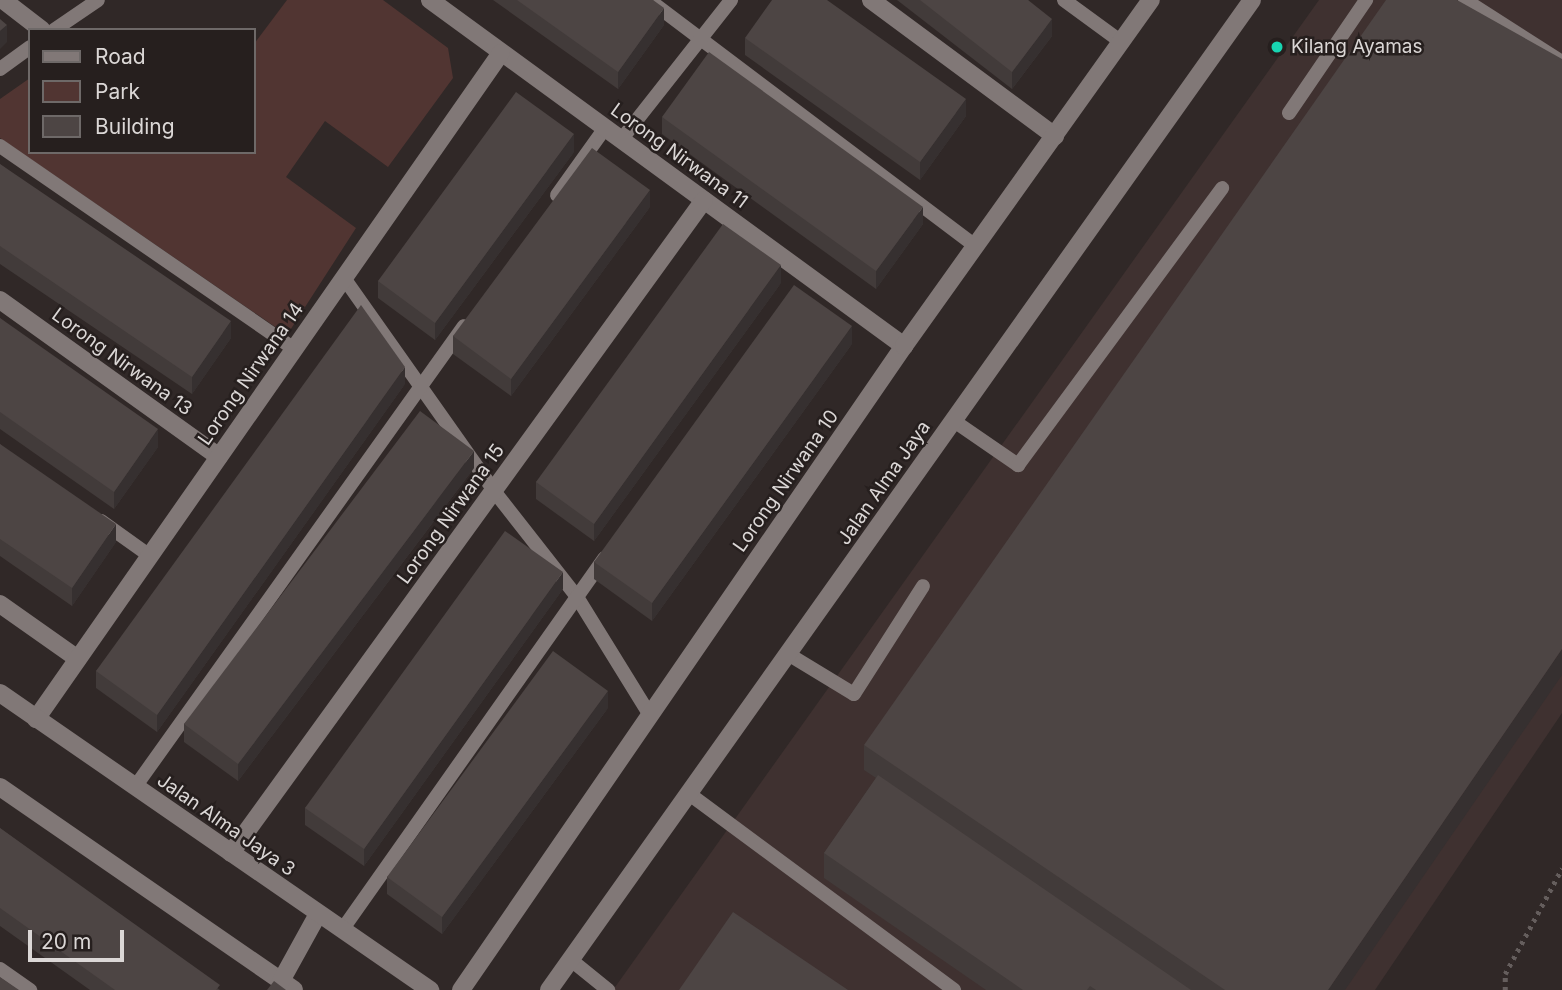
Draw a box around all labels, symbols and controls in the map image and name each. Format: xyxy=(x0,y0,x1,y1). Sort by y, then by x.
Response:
legend xyxy=(28,28,256,154)
place label: Kilang Ayamas xyxy=(1291,36,1423,58)
marker: Kilang Ayamas xyxy=(1269,39,1285,55)
text: Road xyxy=(95,44,146,69)
text: Park xyxy=(95,79,140,104)
street label: Lorong Nirwana 11 xyxy=(606,99,752,213)
text: Building xyxy=(95,114,175,139)
street label: Lorong Nirwana 14 xyxy=(193,299,309,449)
street label: Lorong Nirwana 13 xyxy=(47,303,197,421)
street label: Lorong Nirwana 10 xyxy=(728,406,844,556)
street label: Jalan Alma Jaya xyxy=(833,417,935,549)
street label: Lorong Nirwana 15 xyxy=(393,440,509,588)
street label: Jalan Alma Jaya 3 xyxy=(153,769,299,881)
scale bar xyxy=(32,916,128,960)
text: 20 m xyxy=(41,929,91,954)

